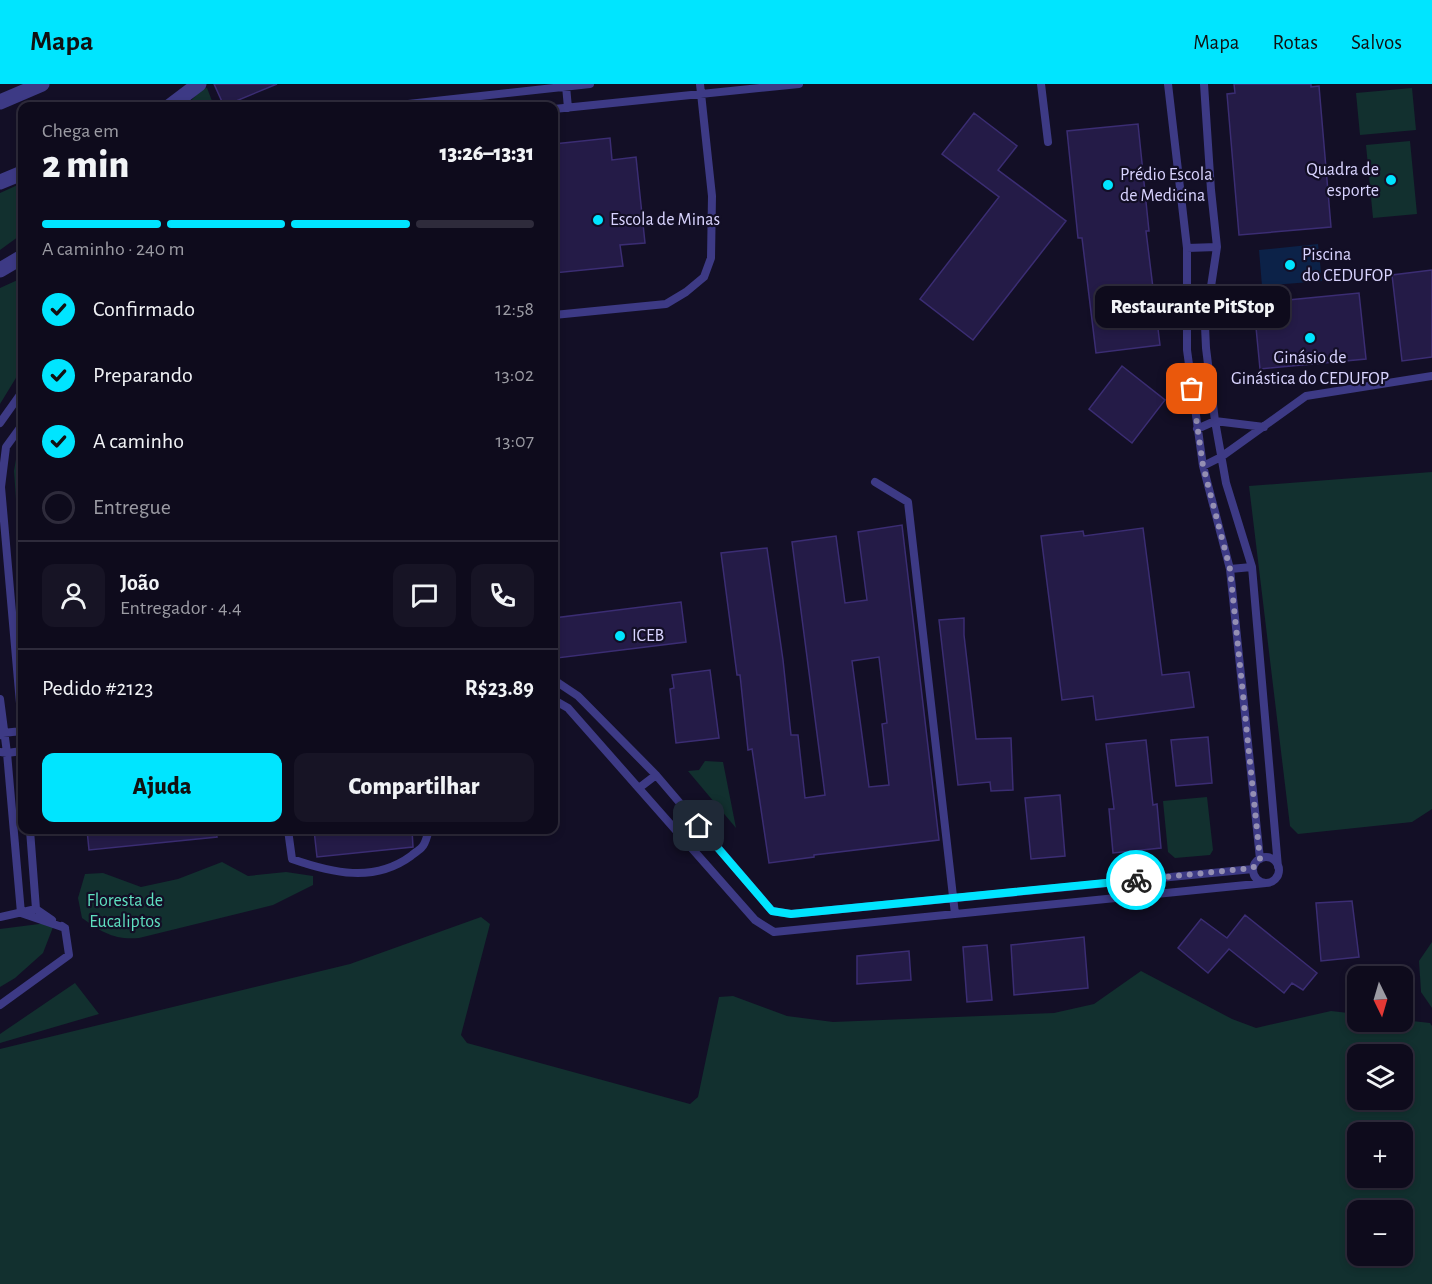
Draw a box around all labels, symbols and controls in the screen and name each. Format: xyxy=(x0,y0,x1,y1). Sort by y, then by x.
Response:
text: Mapa xyxy=(30,28,93,56)
text: Mapa xyxy=(1193,32,1240,53)
text: Rotas xyxy=(1273,32,1318,53)
text: Salvos xyxy=(1351,32,1402,53)
text: Chega em xyxy=(42,121,119,141)
text: 13:26–13:31 xyxy=(439,142,534,164)
text: 2 min xyxy=(42,146,129,185)
place label: Quadra de esporte xyxy=(1306,161,1379,200)
place label: Prédio Escola de Medicina xyxy=(1120,166,1213,205)
marker: Quadra de esporte xyxy=(1384,173,1398,187)
marker: Prédio Escola de Medicina xyxy=(1101,178,1115,192)
place label: Escola de Minas xyxy=(610,211,720,229)
marker: Escola de Minas xyxy=(591,213,605,227)
text: A caminho · 240 m xyxy=(42,239,185,259)
place label: Piscina do CEDUFOP xyxy=(1302,246,1393,285)
marker: Piscina do CEDUFOP xyxy=(1283,258,1297,272)
callout: Restaurante PitStop xyxy=(1094,287,1290,329)
icon: check xyxy=(42,293,75,326)
text: Restaurante PitStop xyxy=(1110,297,1275,317)
text: Confirmado xyxy=(93,298,195,320)
text: 12:58 xyxy=(496,299,534,319)
marker: Ginásio de Ginástica do CEDUFOP xyxy=(1303,331,1317,345)
place label: Ginásio de Ginástica do CEDUFOP xyxy=(1231,349,1389,388)
icon: check xyxy=(42,359,75,392)
pin xyxy=(1166,363,1217,414)
text: Preparando xyxy=(93,364,193,386)
text: 13:02 xyxy=(495,365,534,385)
icon: bag xyxy=(1175,372,1208,405)
icon: check xyxy=(42,425,75,458)
text: A caminho xyxy=(93,430,184,452)
text: 13:07 xyxy=(495,431,534,451)
text: Entregue xyxy=(93,496,171,518)
button: person xyxy=(42,564,105,627)
button: chat xyxy=(393,564,456,627)
button: phone xyxy=(471,564,534,627)
text: João xyxy=(120,572,159,594)
text: Entregador · 4.4 xyxy=(120,598,242,618)
place label: ICEB xyxy=(632,627,664,645)
marker: ICEB xyxy=(613,629,627,643)
text: Pedido #2123 xyxy=(42,677,153,699)
text: R$23.89 xyxy=(465,677,534,699)
button: Ajuda xyxy=(42,753,282,822)
button: Compartilhar xyxy=(294,753,534,822)
pin xyxy=(673,800,724,851)
icon: home xyxy=(682,809,715,842)
courier xyxy=(1106,850,1166,910)
icon: bike xyxy=(1120,864,1153,897)
park label: Floresta de Eucaliptos xyxy=(87,892,163,931)
north arrow xyxy=(1347,966,1413,1032)
map controls xyxy=(1347,966,1413,1266)
button: layers xyxy=(1347,1044,1413,1110)
button: + xyxy=(1347,1122,1413,1188)
button: − xyxy=(1347,1200,1413,1266)

